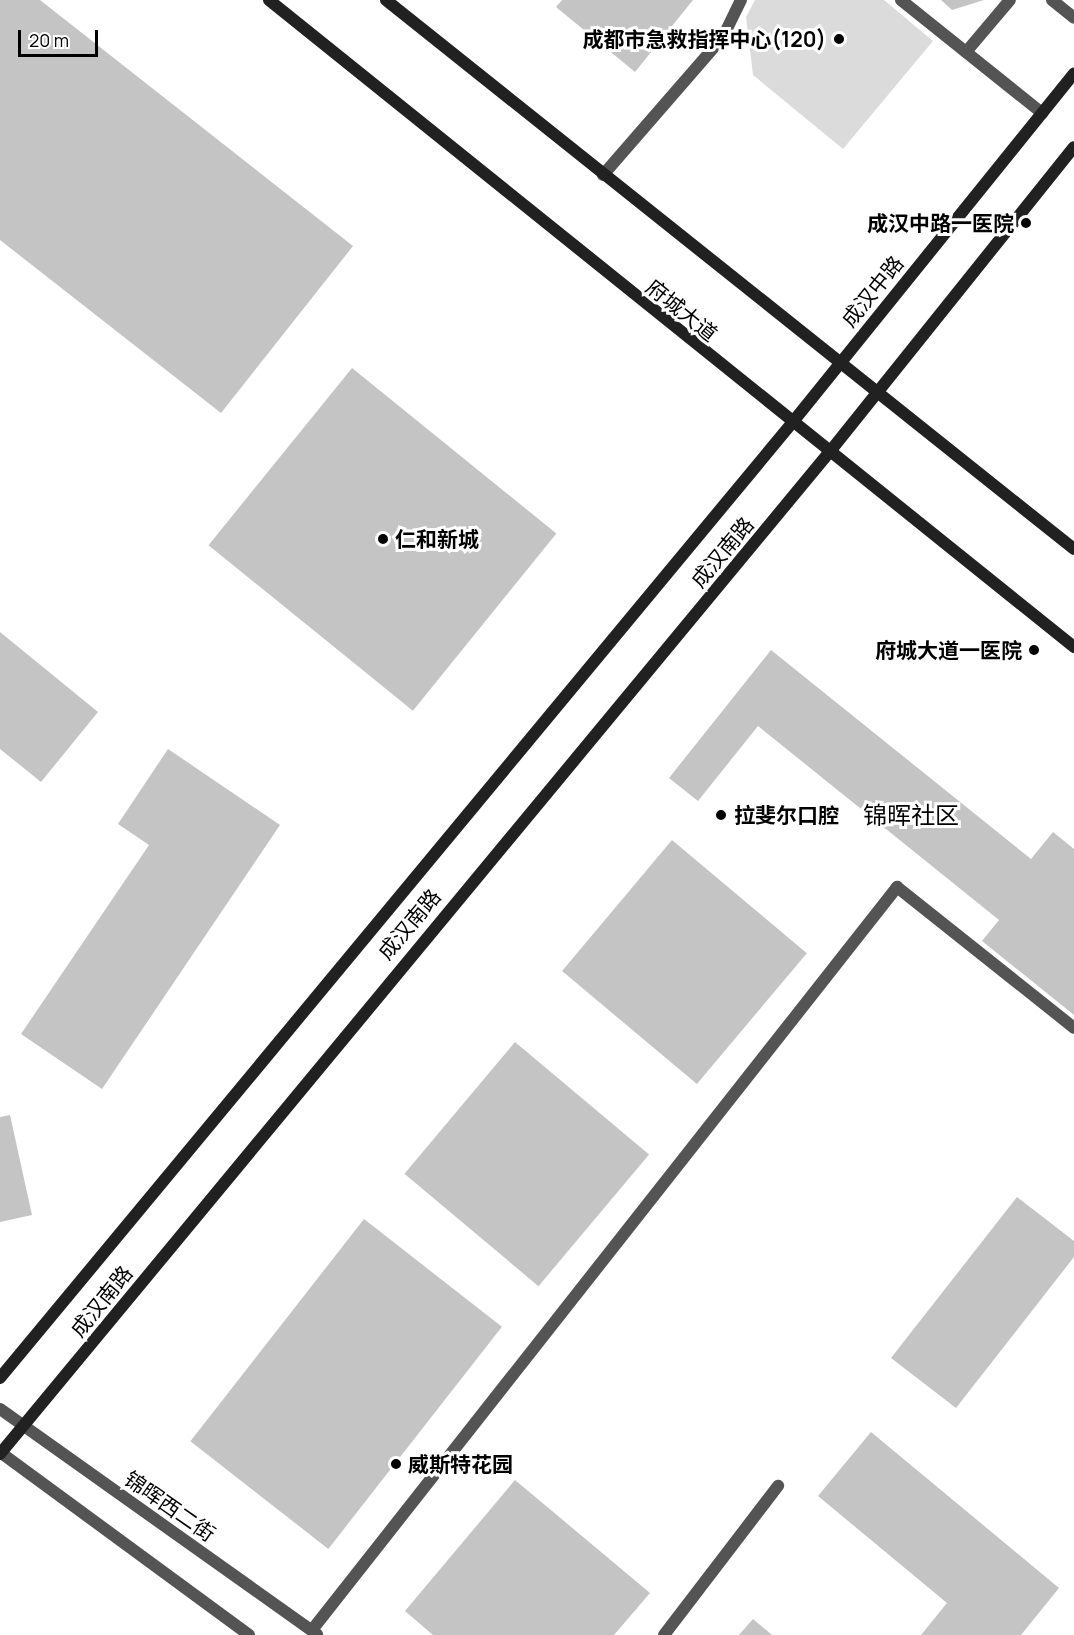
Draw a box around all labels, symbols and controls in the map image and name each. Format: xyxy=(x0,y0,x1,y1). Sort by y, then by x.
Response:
scale bar xyxy=(21,18,100,56)
place label: 成都市急救指挥中心(120) xyxy=(582,26,826,52)
text: 20 m xyxy=(29,28,69,52)
marker: 成都市急救指挥中心(120) xyxy=(830,30,848,48)
place label: 成汉中路一医院 xyxy=(867,210,1014,236)
marker: 成汉中路一医院 xyxy=(1019,216,1033,230)
street label: 成汉中路 xyxy=(836,250,908,332)
street label: 府城大道 xyxy=(641,274,723,346)
street label: 成汉南路 xyxy=(685,512,759,592)
place label: 仁和新城 xyxy=(395,526,479,552)
marker: 仁和新城 xyxy=(376,532,390,546)
place label: 府城大道一医院 xyxy=(875,637,1022,663)
marker: 府城大道一医院 xyxy=(1027,643,1041,657)
district label: 锦晖社区 xyxy=(863,801,959,829)
place label: 拉斐尔口腔 xyxy=(734,802,839,828)
marker: 拉斐尔口腔 xyxy=(712,806,730,824)
street label: 成汉南路 xyxy=(372,884,446,964)
street label: 成汉南路 xyxy=(65,1260,137,1342)
place label: 威斯特花园 xyxy=(408,1451,513,1477)
marker: 威斯特花园 xyxy=(389,1457,403,1471)
street label: 锦晖西二街 xyxy=(120,1466,220,1546)

